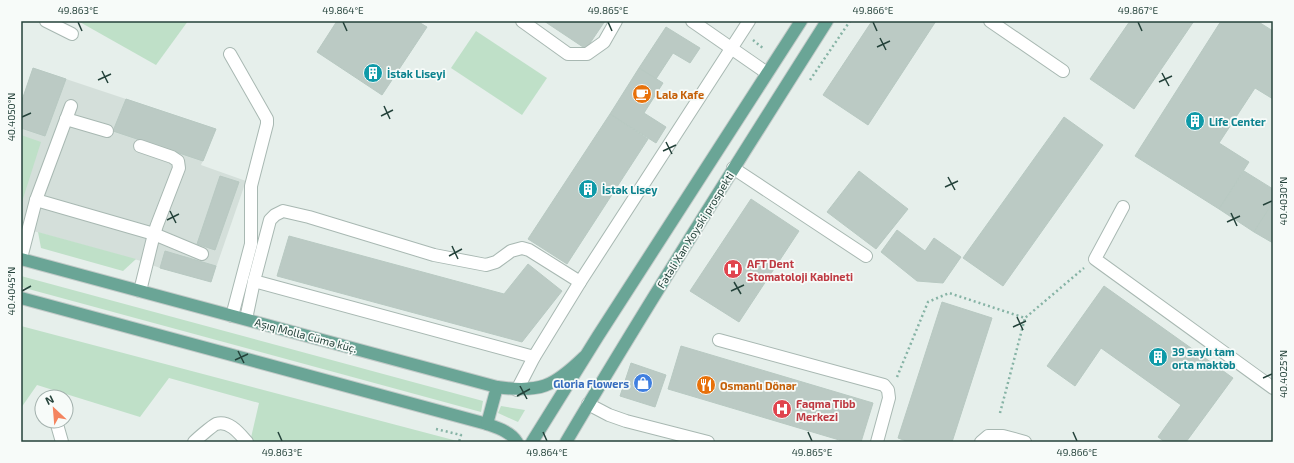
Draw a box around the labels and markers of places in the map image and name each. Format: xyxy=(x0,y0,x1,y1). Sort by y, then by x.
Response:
building icon: İstək Liseyi xyxy=(362,62,384,84)
place label: İstək Liseyi xyxy=(387,67,445,81)
cafe icon: Lalə Kafe xyxy=(631,83,653,105)
place label: Lalə Kafe xyxy=(656,88,704,101)
building icon: Life Center xyxy=(1184,110,1206,132)
place label: Life Center xyxy=(1209,115,1266,128)
building icon: İstək Lisey xyxy=(577,178,599,200)
place label: İstək Lisey xyxy=(602,183,658,197)
place label: AFT Dent Stomatoloji Kabineti xyxy=(747,257,853,284)
hospital icon: AFT Dent Stomatoloji Kabineti xyxy=(722,258,744,280)
place label: 39 saylı tam orta məktəb xyxy=(1172,345,1236,371)
building icon: 39 saylı tam orta məktəb xyxy=(1147,346,1169,368)
shop icon: Gloria Flowers xyxy=(632,372,654,394)
restaurant icon: Osmanlı Dönər xyxy=(695,374,717,396)
place label: Gloria Flowers xyxy=(553,377,629,390)
place label: Osmanlı Dönər xyxy=(720,379,797,392)
place label: Faqma Tibb Merkezi xyxy=(796,397,856,423)
hospital icon: Faqma Tibb Merkezi xyxy=(771,398,793,420)

